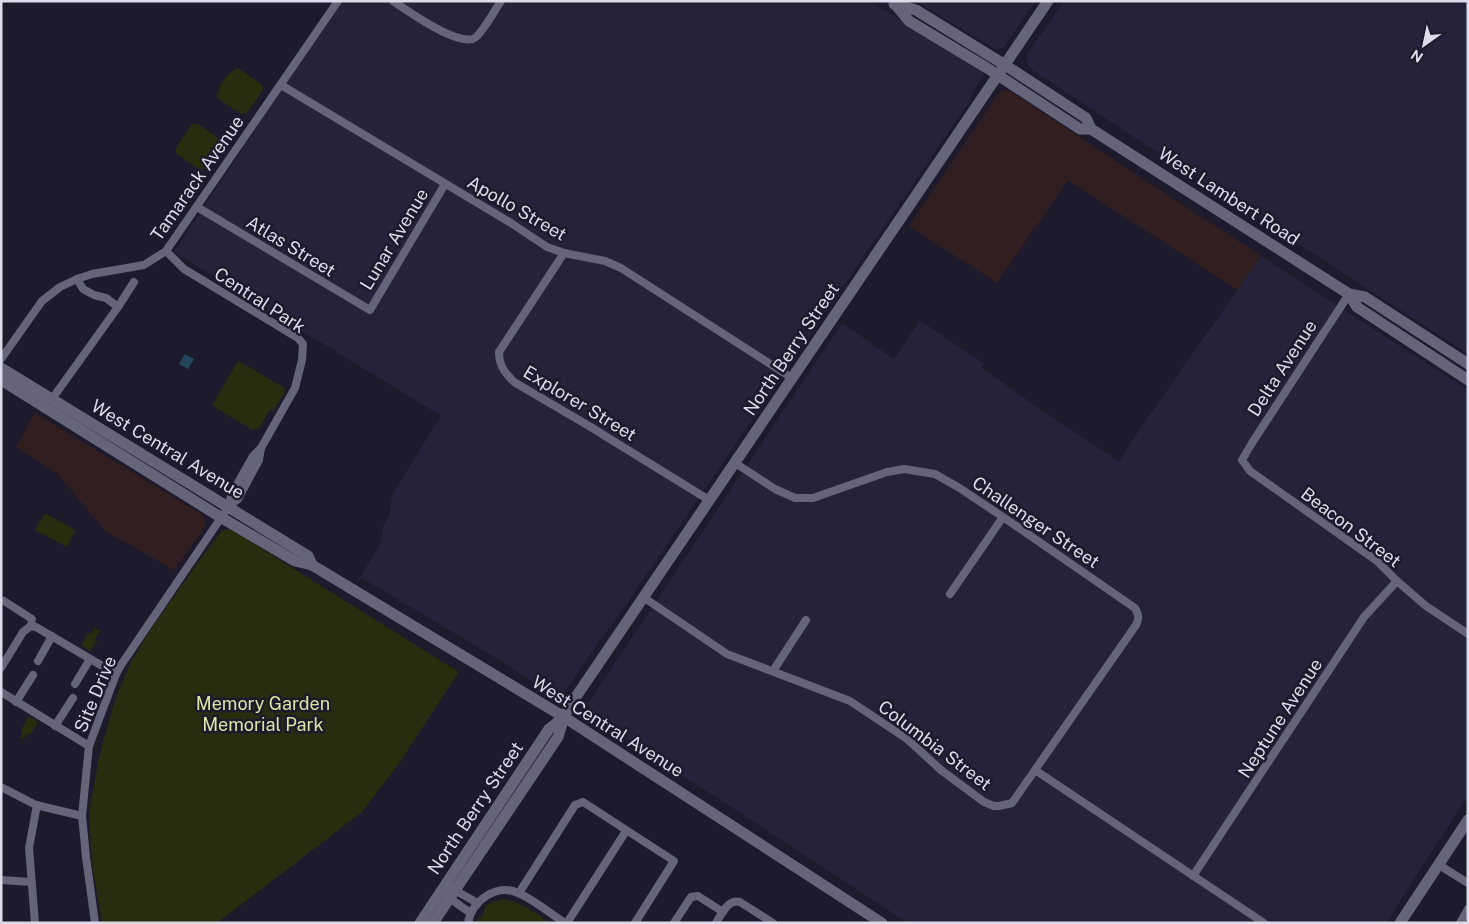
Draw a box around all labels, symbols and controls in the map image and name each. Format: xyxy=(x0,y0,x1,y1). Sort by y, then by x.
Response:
north arrow xyxy=(1399,20,1449,70)
text: N xyxy=(1408,46,1426,66)
street label: Tamarack Avenue xyxy=(146,111,248,245)
street label: West Lambert Road xyxy=(1154,143,1304,249)
street label: Apollo Street xyxy=(464,171,570,245)
street label: Lunar Avenue xyxy=(356,184,432,294)
street label: Atlas Street xyxy=(243,211,339,281)
street label: Central Park xyxy=(210,263,310,337)
street label: North Berry Street xyxy=(739,279,843,419)
street label: Delta Avenue xyxy=(1243,316,1321,420)
street label: Explorer Street xyxy=(520,361,640,445)
street label: West Central Avenue xyxy=(88,395,248,503)
street label: Challenger Street xyxy=(969,472,1103,572)
street label: Beacon Street xyxy=(1297,483,1405,571)
street label: Site Drive xyxy=(70,653,120,735)
street label: Neptune Avenue xyxy=(1234,654,1326,782)
street label: West Central Avenue xyxy=(528,671,688,781)
park label: Memory Garden Memorial Park xyxy=(196,693,330,735)
street label: Columbia Street xyxy=(874,696,996,794)
street label: North Berry Street xyxy=(423,738,527,878)

